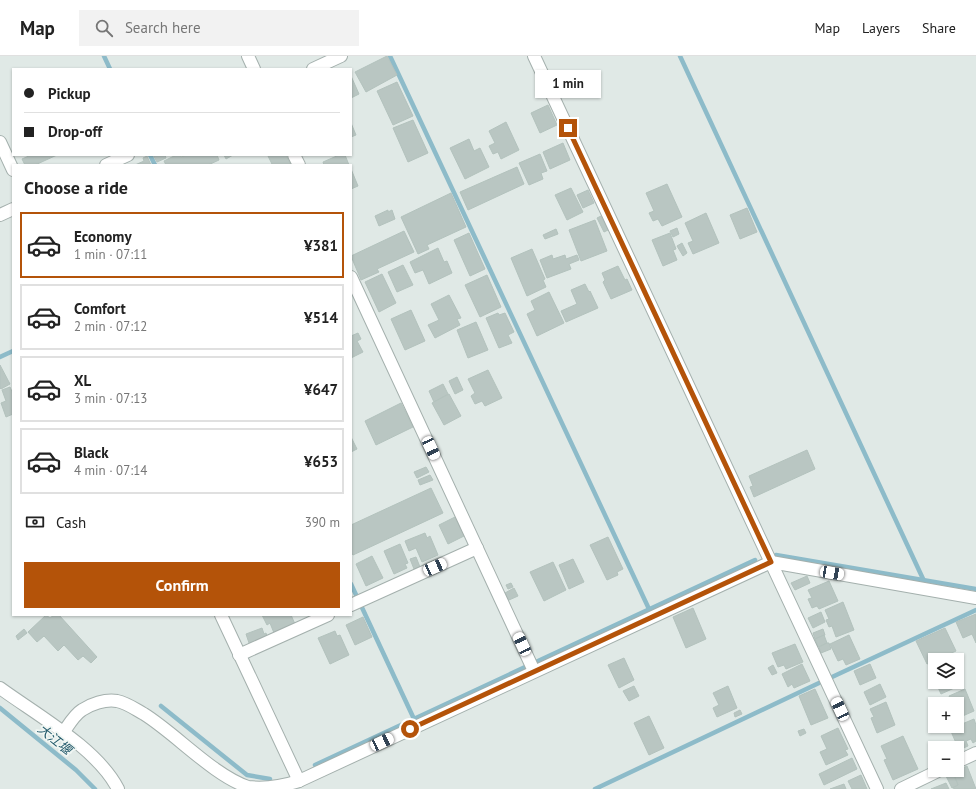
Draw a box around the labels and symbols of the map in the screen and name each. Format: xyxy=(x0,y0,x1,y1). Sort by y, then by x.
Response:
callout: 1 min xyxy=(535,70,601,98)
route end xyxy=(559,119,577,137)
car xyxy=(420,435,442,461)
car xyxy=(422,557,448,577)
car xyxy=(819,565,845,581)
car xyxy=(511,631,533,657)
car xyxy=(829,696,851,722)
route start xyxy=(401,720,419,738)
water label: 大江堰 xyxy=(34,721,77,760)
car xyxy=(369,731,395,753)

